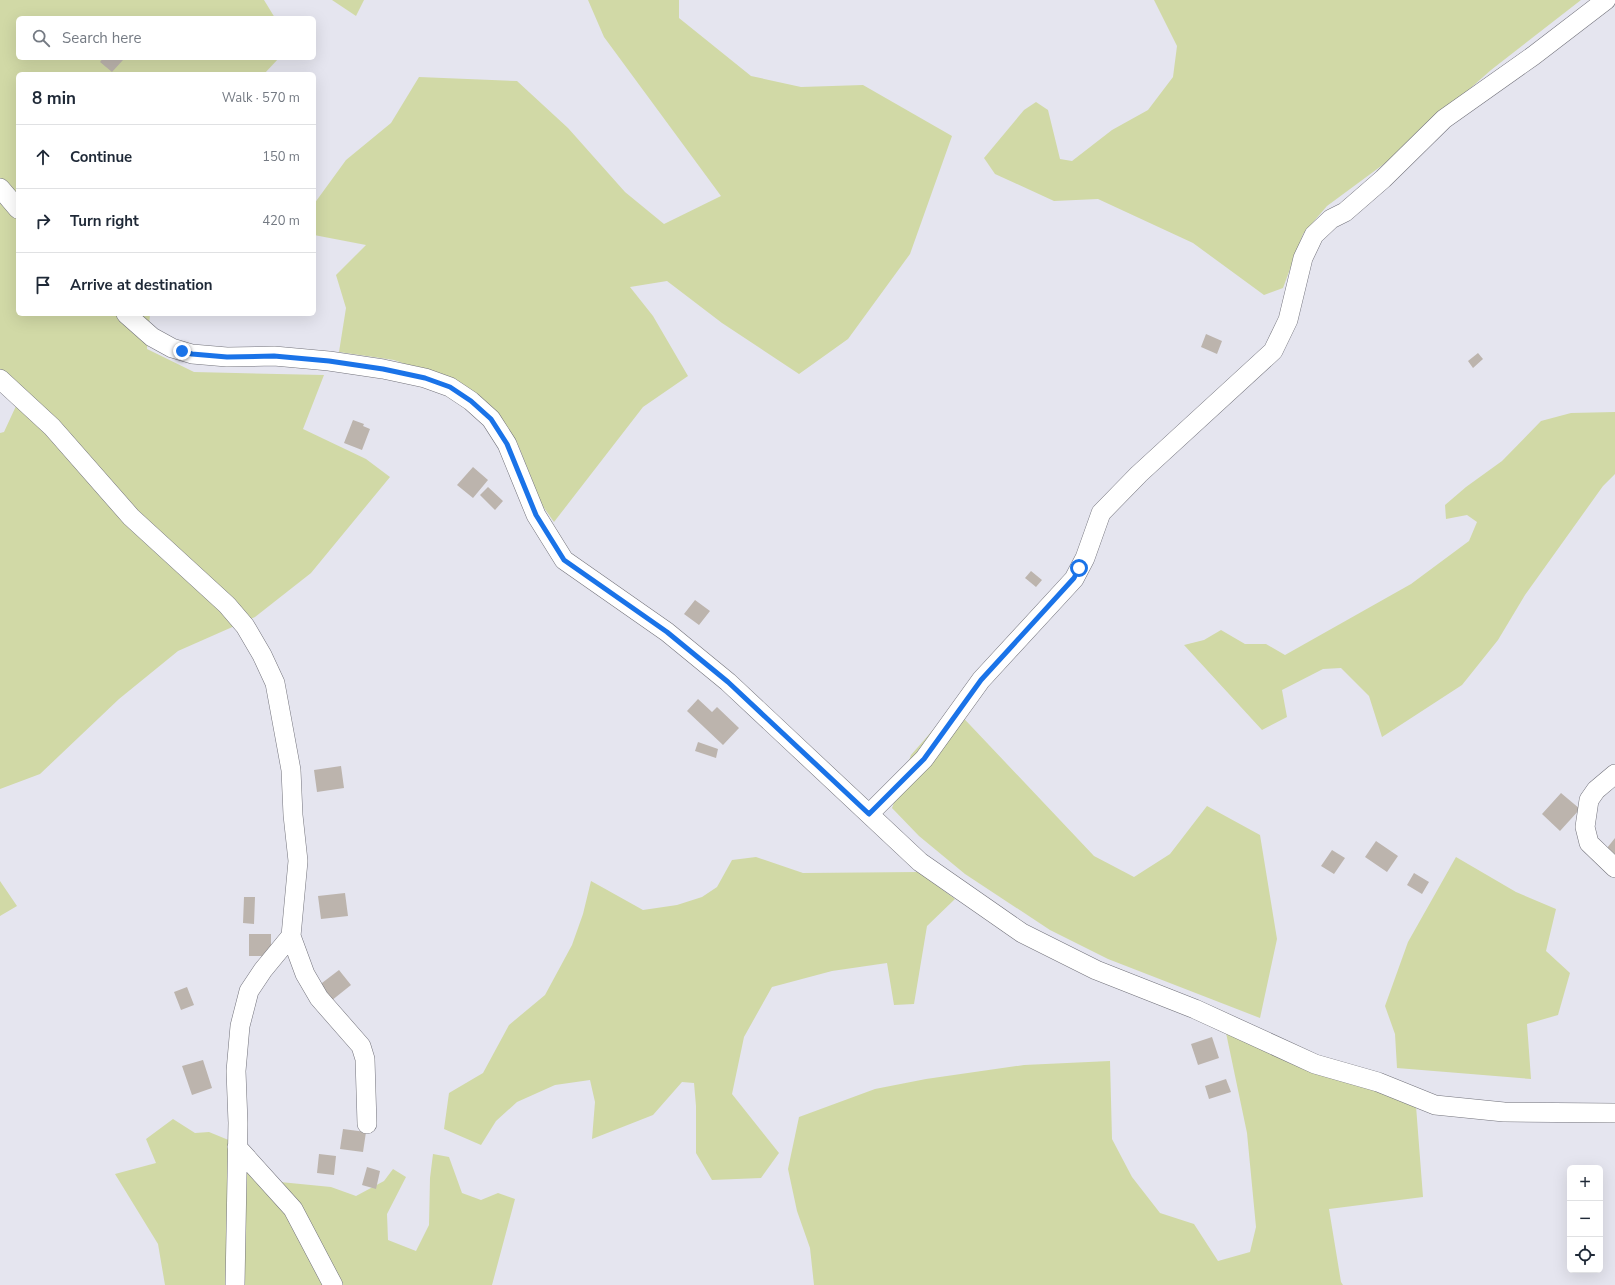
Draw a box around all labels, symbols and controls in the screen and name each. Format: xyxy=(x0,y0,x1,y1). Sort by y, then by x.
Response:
search box xyxy=(16,16,316,60)
icon: search xyxy=(30,27,52,49)
text: Search here xyxy=(62,28,142,48)
text: 8 min xyxy=(32,87,76,110)
text: Walk · 570 m xyxy=(222,89,300,107)
icon: ahead xyxy=(32,146,54,168)
text: Continue xyxy=(70,147,132,167)
text: 150 m xyxy=(262,148,300,166)
icon: right xyxy=(32,210,54,232)
text: Turn right xyxy=(70,211,139,231)
text: 420 m xyxy=(262,212,300,230)
icon: arrive xyxy=(32,274,54,296)
text: Arrive at destination xyxy=(70,275,213,295)
route end xyxy=(173,342,191,360)
route start xyxy=(1070,559,1088,577)
map controls xyxy=(1567,1165,1603,1273)
button: + xyxy=(1567,1165,1603,1201)
button: − xyxy=(1567,1201,1603,1237)
button: locate xyxy=(1567,1237,1603,1273)

